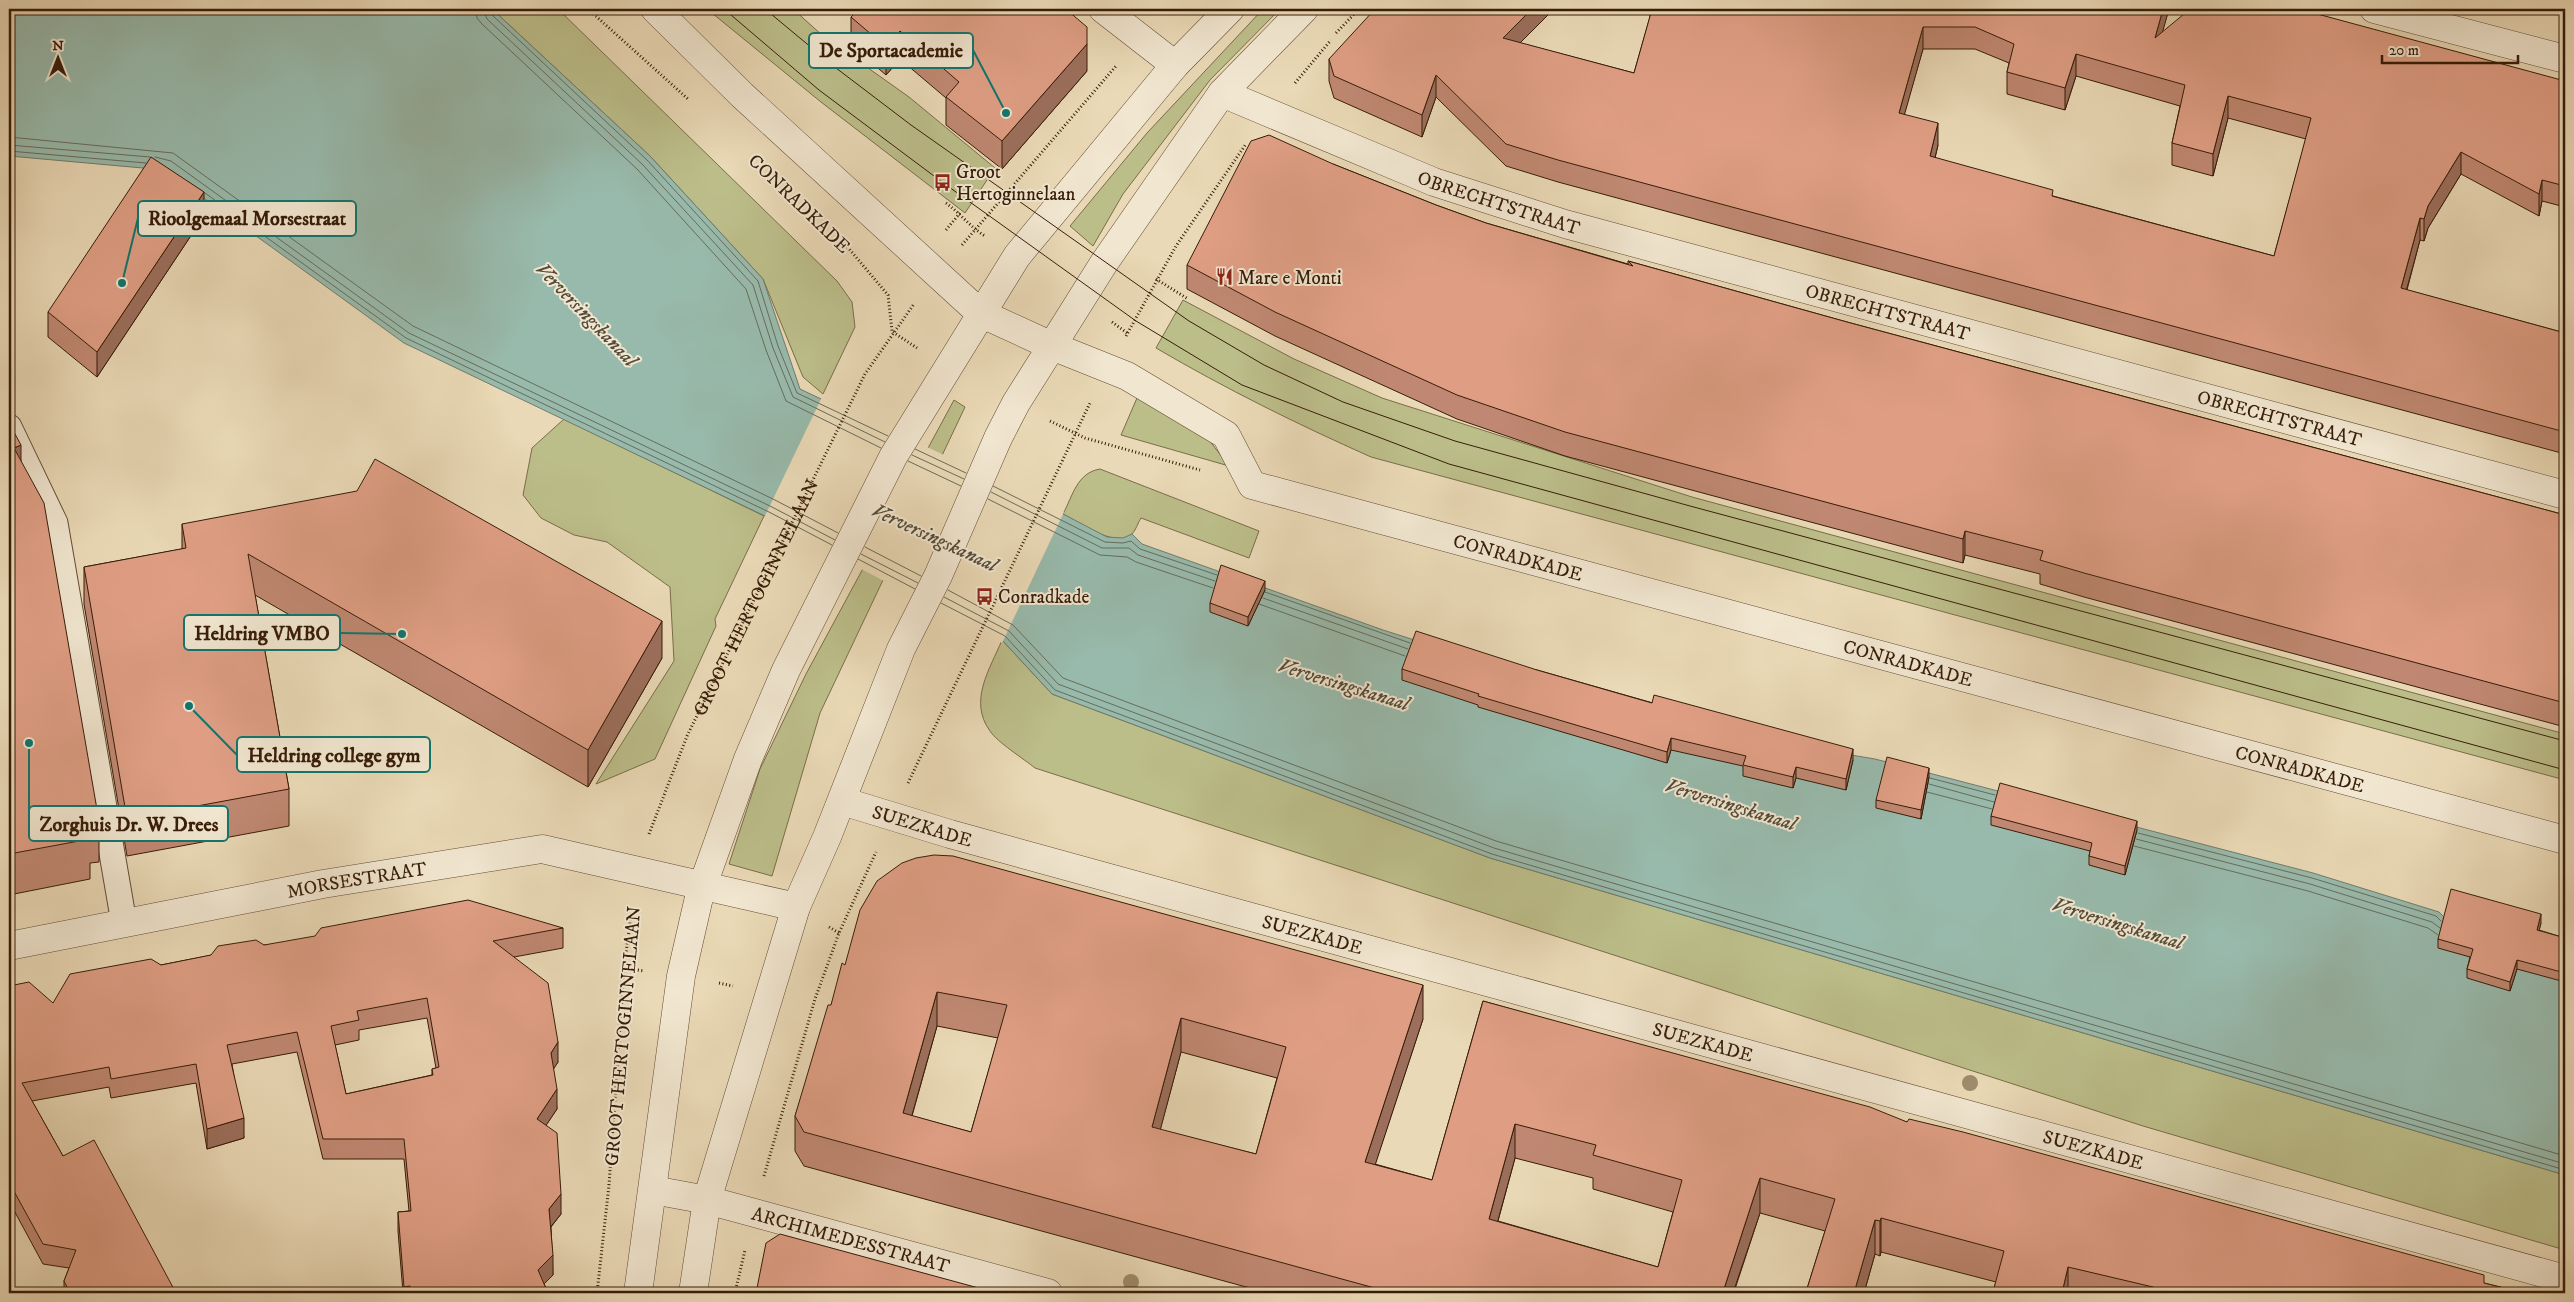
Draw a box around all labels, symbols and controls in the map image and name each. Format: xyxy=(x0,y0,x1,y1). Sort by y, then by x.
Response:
north arrow xyxy=(32,32,82,82)
scale bar xyxy=(2382,32,2518,64)
callout: De Sportacademie xyxy=(809,33,973,68)
text: N xyxy=(52,37,64,55)
text: De Sportacademie xyxy=(819,39,964,64)
text: 20 m xyxy=(2389,41,2419,60)
street label: CONRADKADE xyxy=(743,150,855,259)
place label: Groot Hertoginnelaan xyxy=(956,161,1076,206)
street label: OBRECHTSTRAAT xyxy=(1414,166,1583,241)
bus stop icon: Groot Hertoginnelaan xyxy=(932,172,952,192)
callout: Rioolgemaal Morsestraat xyxy=(138,201,356,236)
text: Rioolgemaal Morsestraat xyxy=(148,207,347,232)
water label: Verversingskanaal xyxy=(530,258,643,374)
restaurant icon: Mare e Monti xyxy=(1214,267,1234,287)
place label: Mare e Monti xyxy=(1238,267,1342,290)
street label: OBRECHTSTRAAT xyxy=(1803,280,1973,346)
street label: OBRECHTSTRAAT xyxy=(2195,386,2365,453)
street label: GROOT HERTOGINNELAAN xyxy=(689,476,825,720)
water label: Verversingskanaal xyxy=(868,498,1003,579)
street label: CONRADKADE xyxy=(1450,530,1585,587)
bus stop icon: Conradkade xyxy=(974,586,994,606)
place label: Conradkade xyxy=(998,586,1089,609)
callout: Heldring VMBO xyxy=(184,615,340,650)
text: Heldring VMBO xyxy=(194,622,330,647)
street label: CONRADKADE xyxy=(1840,635,1975,692)
water label: Verversingskanaal xyxy=(1275,654,1414,718)
callout: Heldring college gym xyxy=(237,737,430,772)
street label: CONRADKADE xyxy=(2232,741,2367,798)
text: Heldring college gym xyxy=(247,744,421,769)
water label: Verversingskanaal xyxy=(1662,774,1801,838)
street label: SUEZKADE xyxy=(869,801,975,853)
callout: Zorghuis Dr. W. Drees xyxy=(29,806,228,841)
text: Zorghuis Dr. W. Drees xyxy=(40,813,219,838)
street label: MORSESTRAAT xyxy=(285,857,429,904)
water label: Verversingskanaal xyxy=(2049,893,2188,957)
street label: GROOT HERTOGINNELAAN xyxy=(601,905,646,1167)
street label: SUEZKADE xyxy=(1259,911,1365,960)
street label: SUEZKADE xyxy=(1650,1018,1755,1068)
street label: SUEZKADE xyxy=(2040,1126,2146,1175)
street label: ARCHIMEDESSTRAAT xyxy=(749,1203,953,1279)

